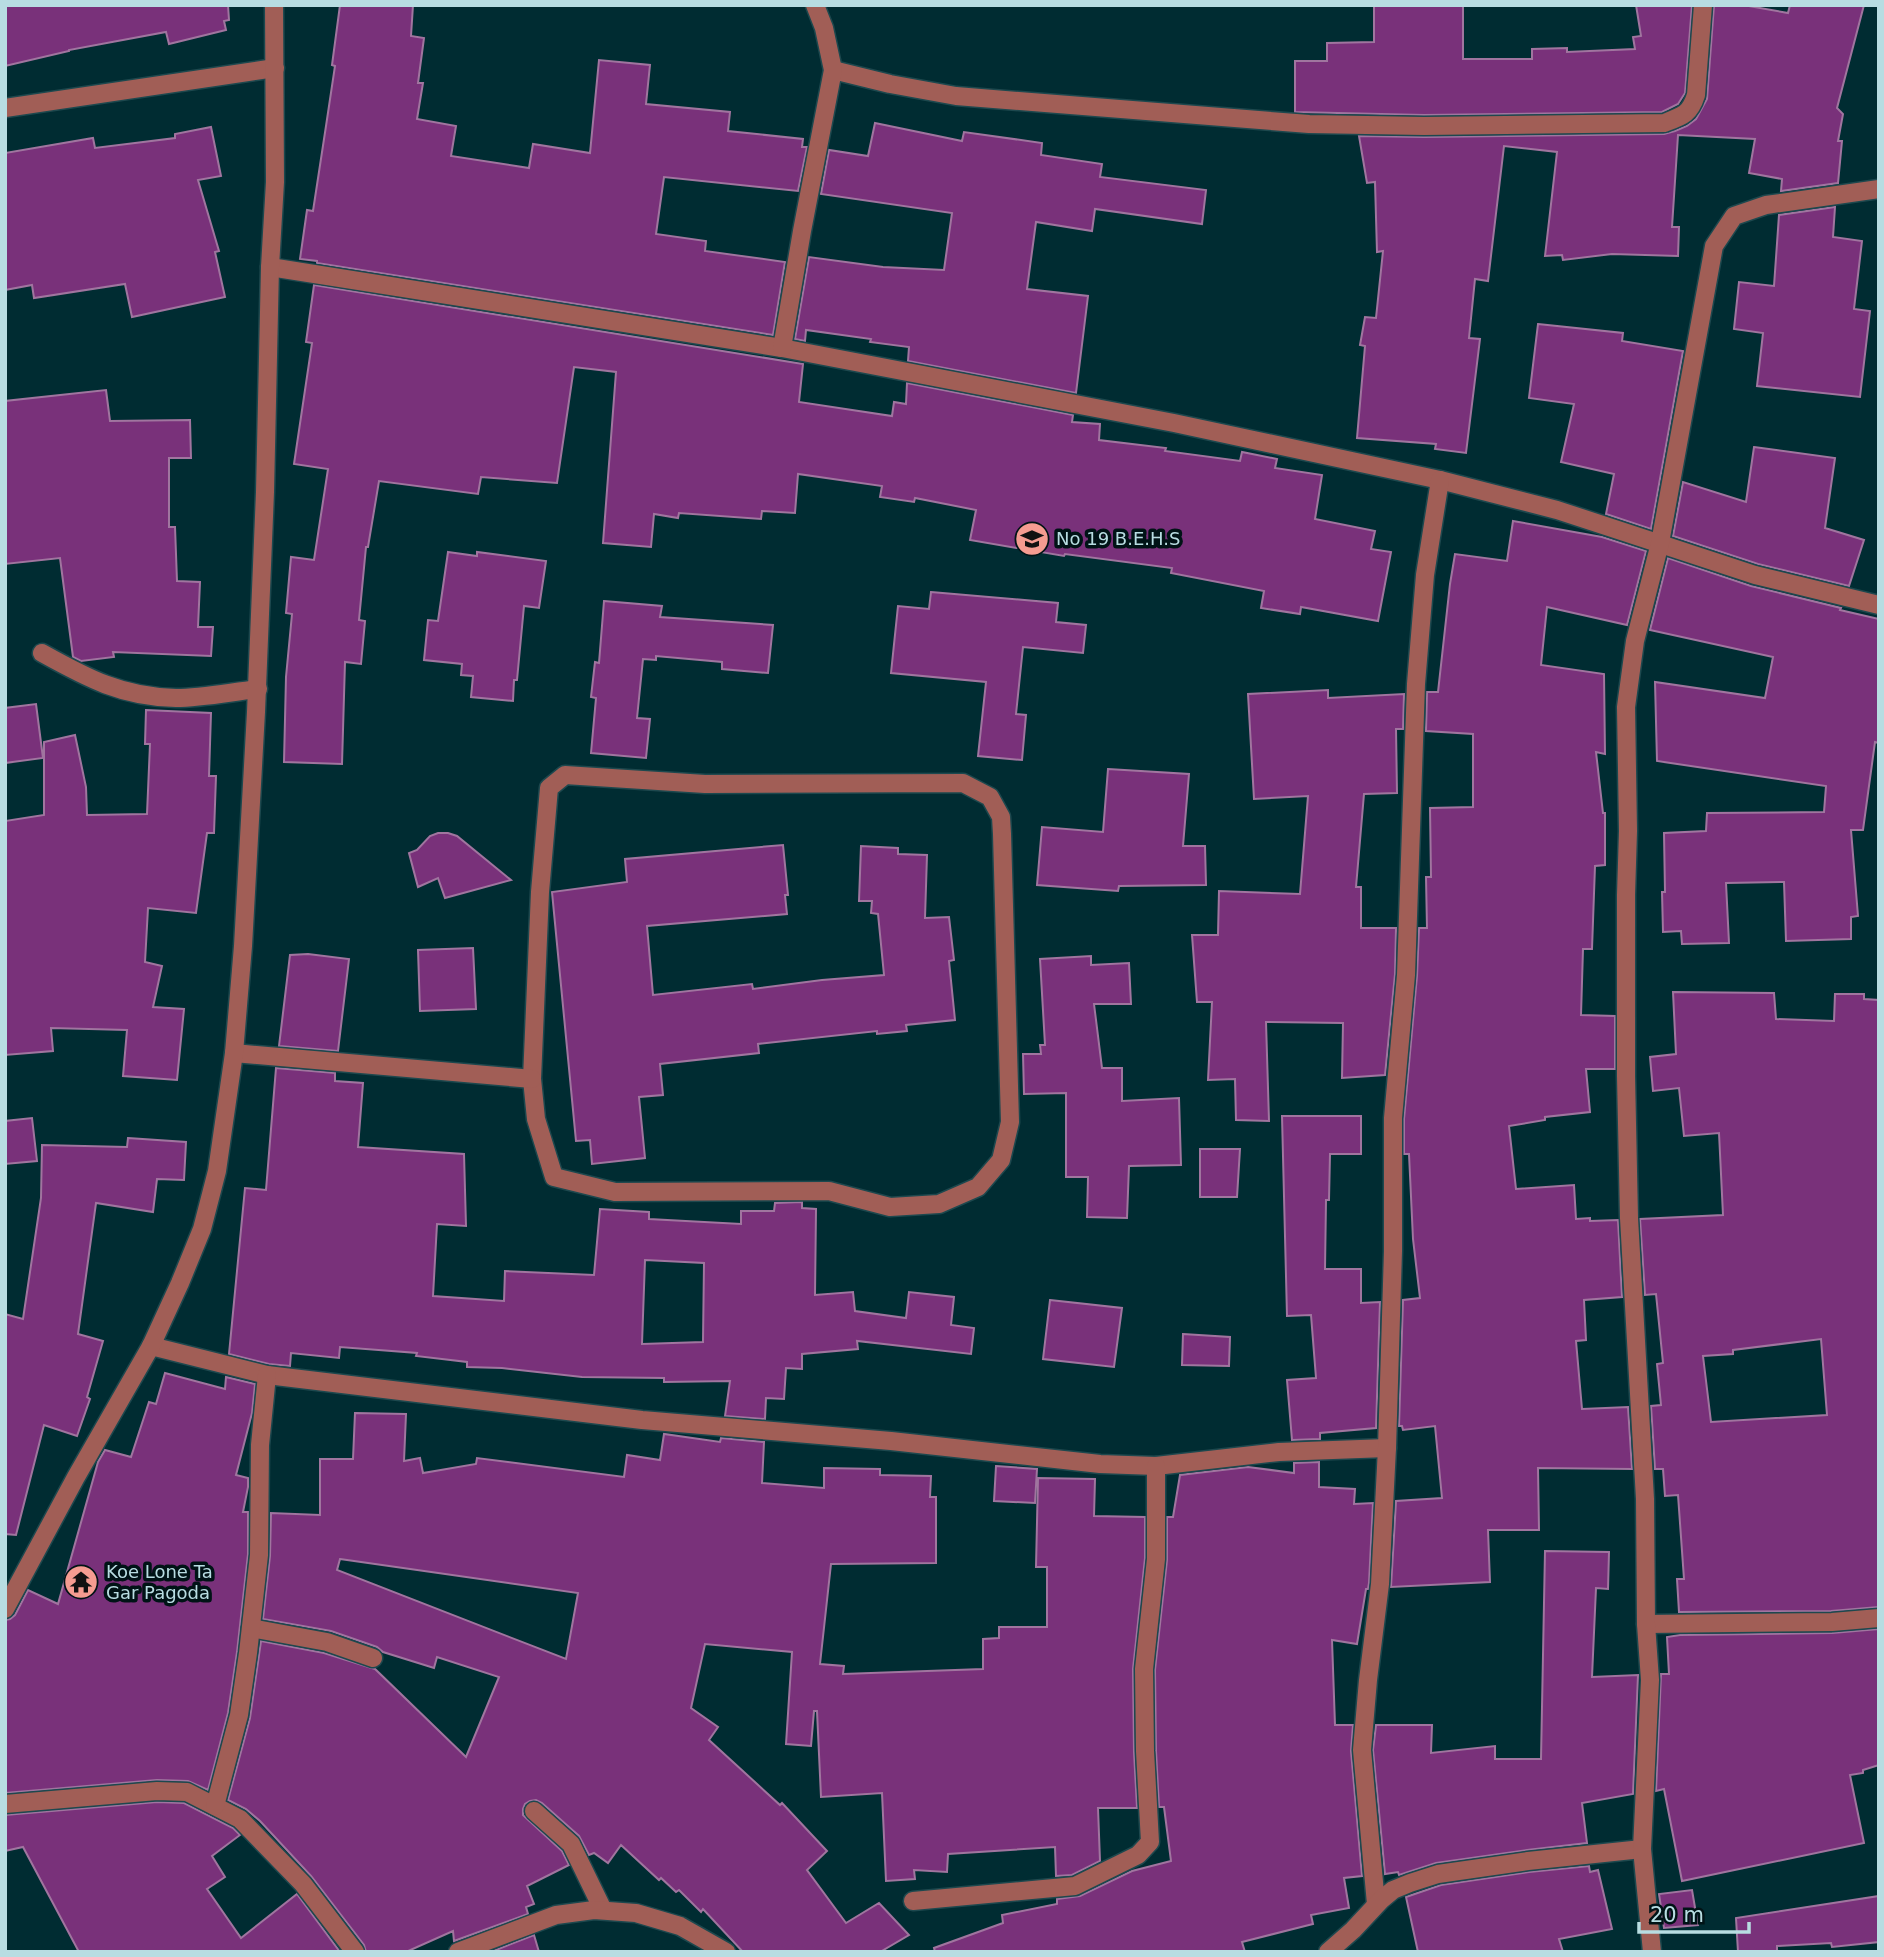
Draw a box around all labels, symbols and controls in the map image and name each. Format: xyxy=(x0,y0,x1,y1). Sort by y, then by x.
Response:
school or university icon: No 19 B.E.H.S xyxy=(1013,520,1051,558)
place label: No 19 B.E.H.S xyxy=(1056,528,1180,549)
place label: Koe Lone Ta Gar Pagoda xyxy=(106,1561,213,1603)
temple icon: Koe Lone Ta Gar Pagoda xyxy=(62,1563,100,1601)
scale bar xyxy=(1639,1890,1749,1934)
text: 20 m xyxy=(1650,1903,1704,1927)

